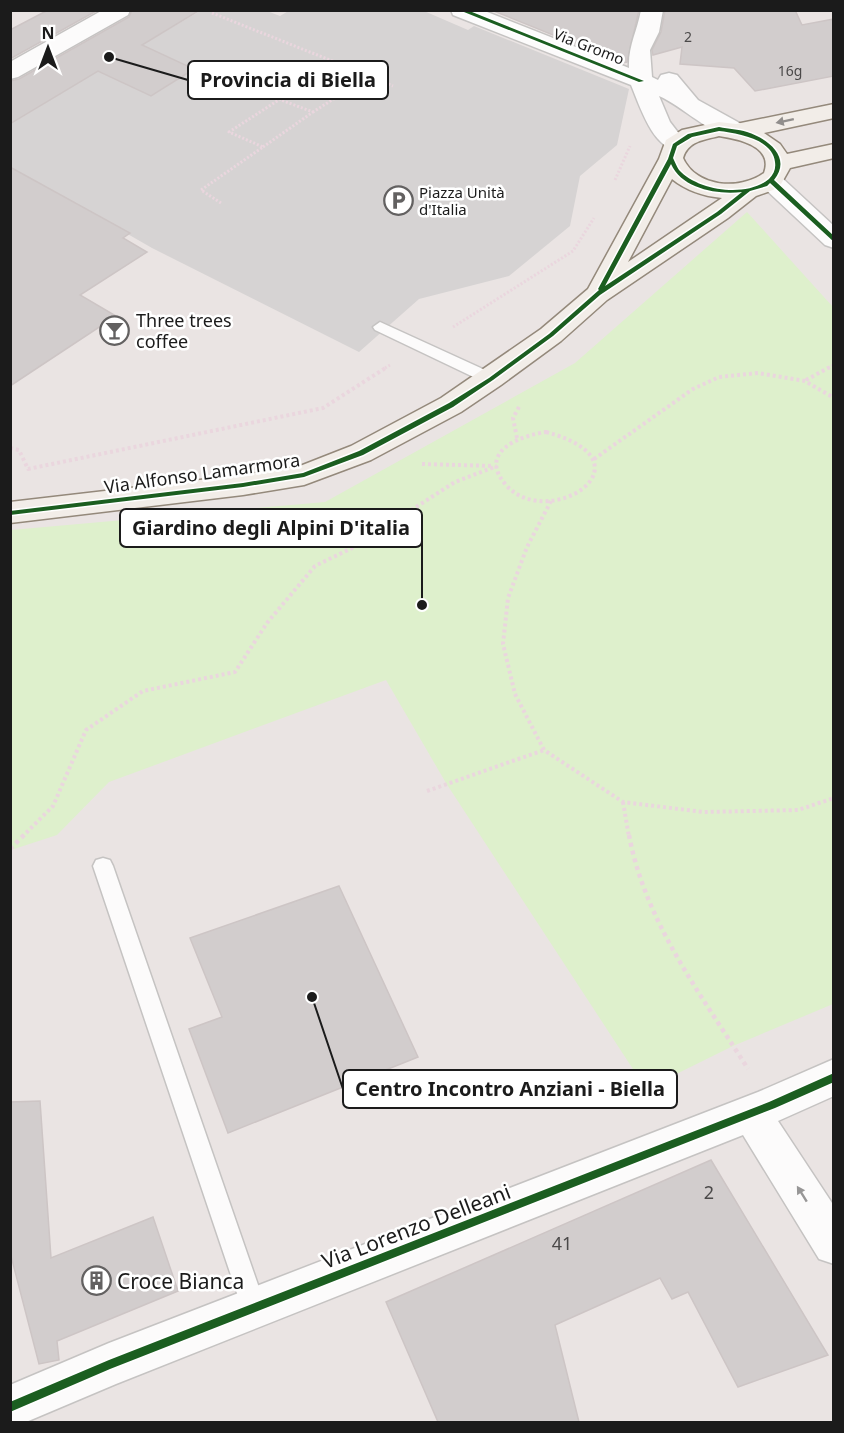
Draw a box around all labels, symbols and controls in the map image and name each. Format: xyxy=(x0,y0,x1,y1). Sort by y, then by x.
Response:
north arrow xyxy=(18,18,78,78)
text: N xyxy=(41,22,55,44)
street label: Via Gromo xyxy=(551,23,627,69)
house number: 2 xyxy=(684,27,692,46)
callout: Provincia di Biella xyxy=(188,61,388,99)
house number: 16g xyxy=(778,61,802,80)
text: Provincia di Biella xyxy=(200,66,376,93)
one-way arrow xyxy=(776,117,795,126)
place label: Piazza Unità d'Italia xyxy=(419,182,505,219)
parking icon: Piazza Unità d'Italia xyxy=(382,185,414,217)
place label: Three trees coffee xyxy=(136,308,232,353)
bar icon: Three trees coffee xyxy=(99,314,131,346)
street label: Via Alfonso Lamarmora xyxy=(103,447,301,499)
callout: Giardino degli Alpini D'italia xyxy=(120,509,422,547)
text: Giardino degli Alpini D'italia xyxy=(132,514,410,541)
callout: Centro Incontro Anziani - Biella xyxy=(343,1070,677,1108)
text: Centro Incontro Anziani - Biella xyxy=(355,1075,665,1102)
street label: Via Lorenzo Delleani xyxy=(318,1177,514,1275)
house number: 2 xyxy=(704,1180,714,1204)
one-way arrow xyxy=(797,1186,808,1202)
house number: 41 xyxy=(552,1231,572,1255)
building icon: Croce Bianca xyxy=(80,1265,112,1297)
place label: Croce Bianca xyxy=(117,1267,244,1295)

